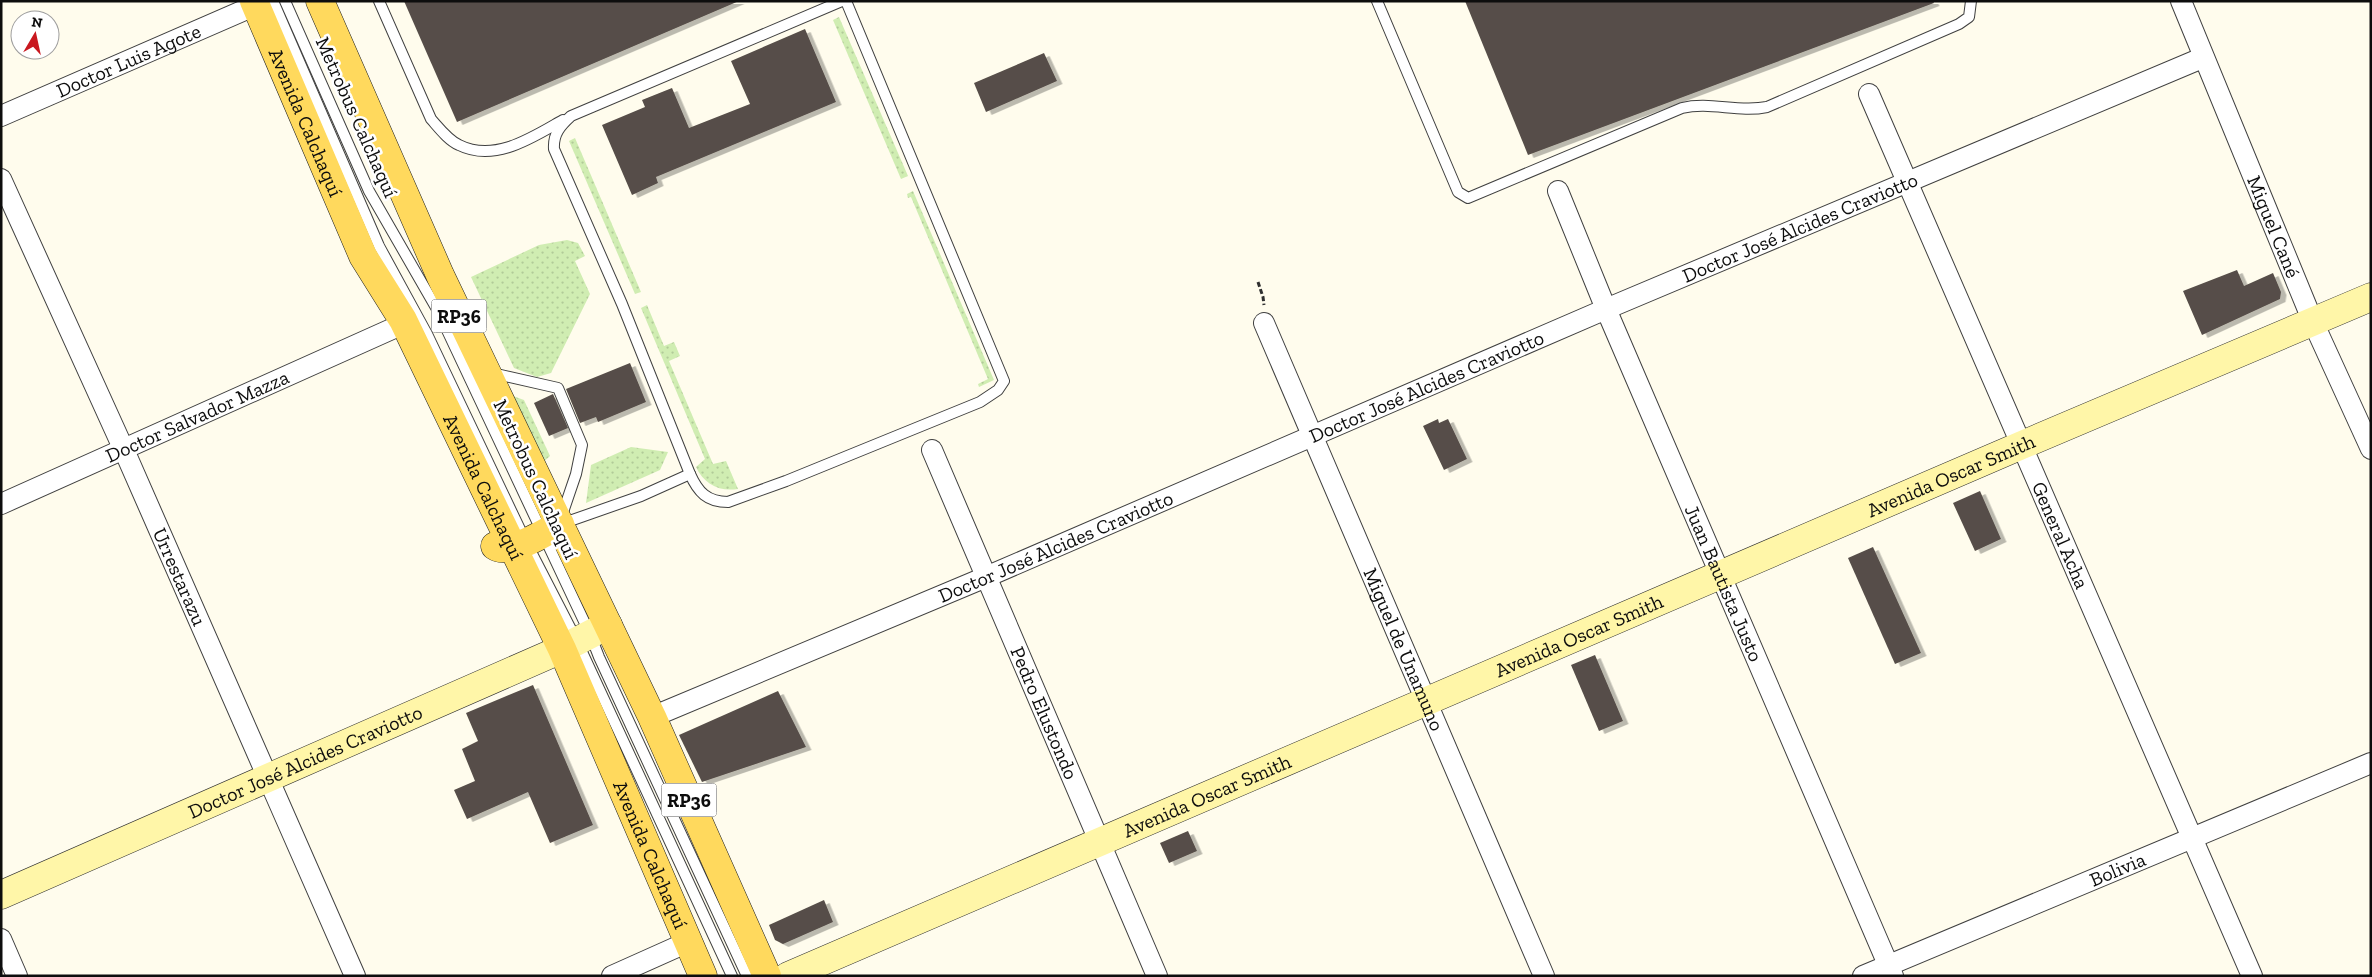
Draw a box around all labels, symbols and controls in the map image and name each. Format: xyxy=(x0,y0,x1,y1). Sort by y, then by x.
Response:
north arrow xyxy=(10,10,60,60)
text: N xyxy=(30,13,44,32)
street label: Doctor Luis Agote xyxy=(53,19,204,102)
street label: Metrobus Calchaquí xyxy=(311,33,403,201)
street label: Avenida Calchaquí xyxy=(264,44,348,201)
street label: Doctor José Alcides Craviotto xyxy=(1679,167,1921,288)
street label: Miguel Cané xyxy=(2242,172,2305,281)
road number: RP36 xyxy=(432,300,486,332)
street label: Doctor José Alcides Craviotto xyxy=(1305,325,1547,448)
street label: Doctor Salvador Mazza xyxy=(102,364,293,468)
street label: Metrobus Calchaquí xyxy=(488,395,584,563)
street label: Avenida Calchaquí xyxy=(438,410,529,564)
street label: Avenida Oscar Smith xyxy=(1863,429,2039,522)
street label: General Acha xyxy=(2027,478,2094,593)
street label: Doctor José Alcides Craviotto xyxy=(935,486,1177,608)
street label: Juan Bautista Justo xyxy=(1680,501,1768,665)
street label: Urrestarazu xyxy=(148,524,212,629)
street label: Miguel de Unamuno xyxy=(1358,564,1449,734)
street label: Avenida Oscar Smith xyxy=(1491,589,1667,682)
street label: Pedro Elustondo xyxy=(1005,643,1083,783)
street label: Doctor José Alcides Craviotto xyxy=(184,700,426,824)
street label: Avenida Oscar Smith xyxy=(1119,749,1295,842)
street label: Avenida Calchaquí xyxy=(608,777,693,933)
road number: RP36 xyxy=(662,784,716,816)
street label: Bolivia xyxy=(2086,847,2149,892)

